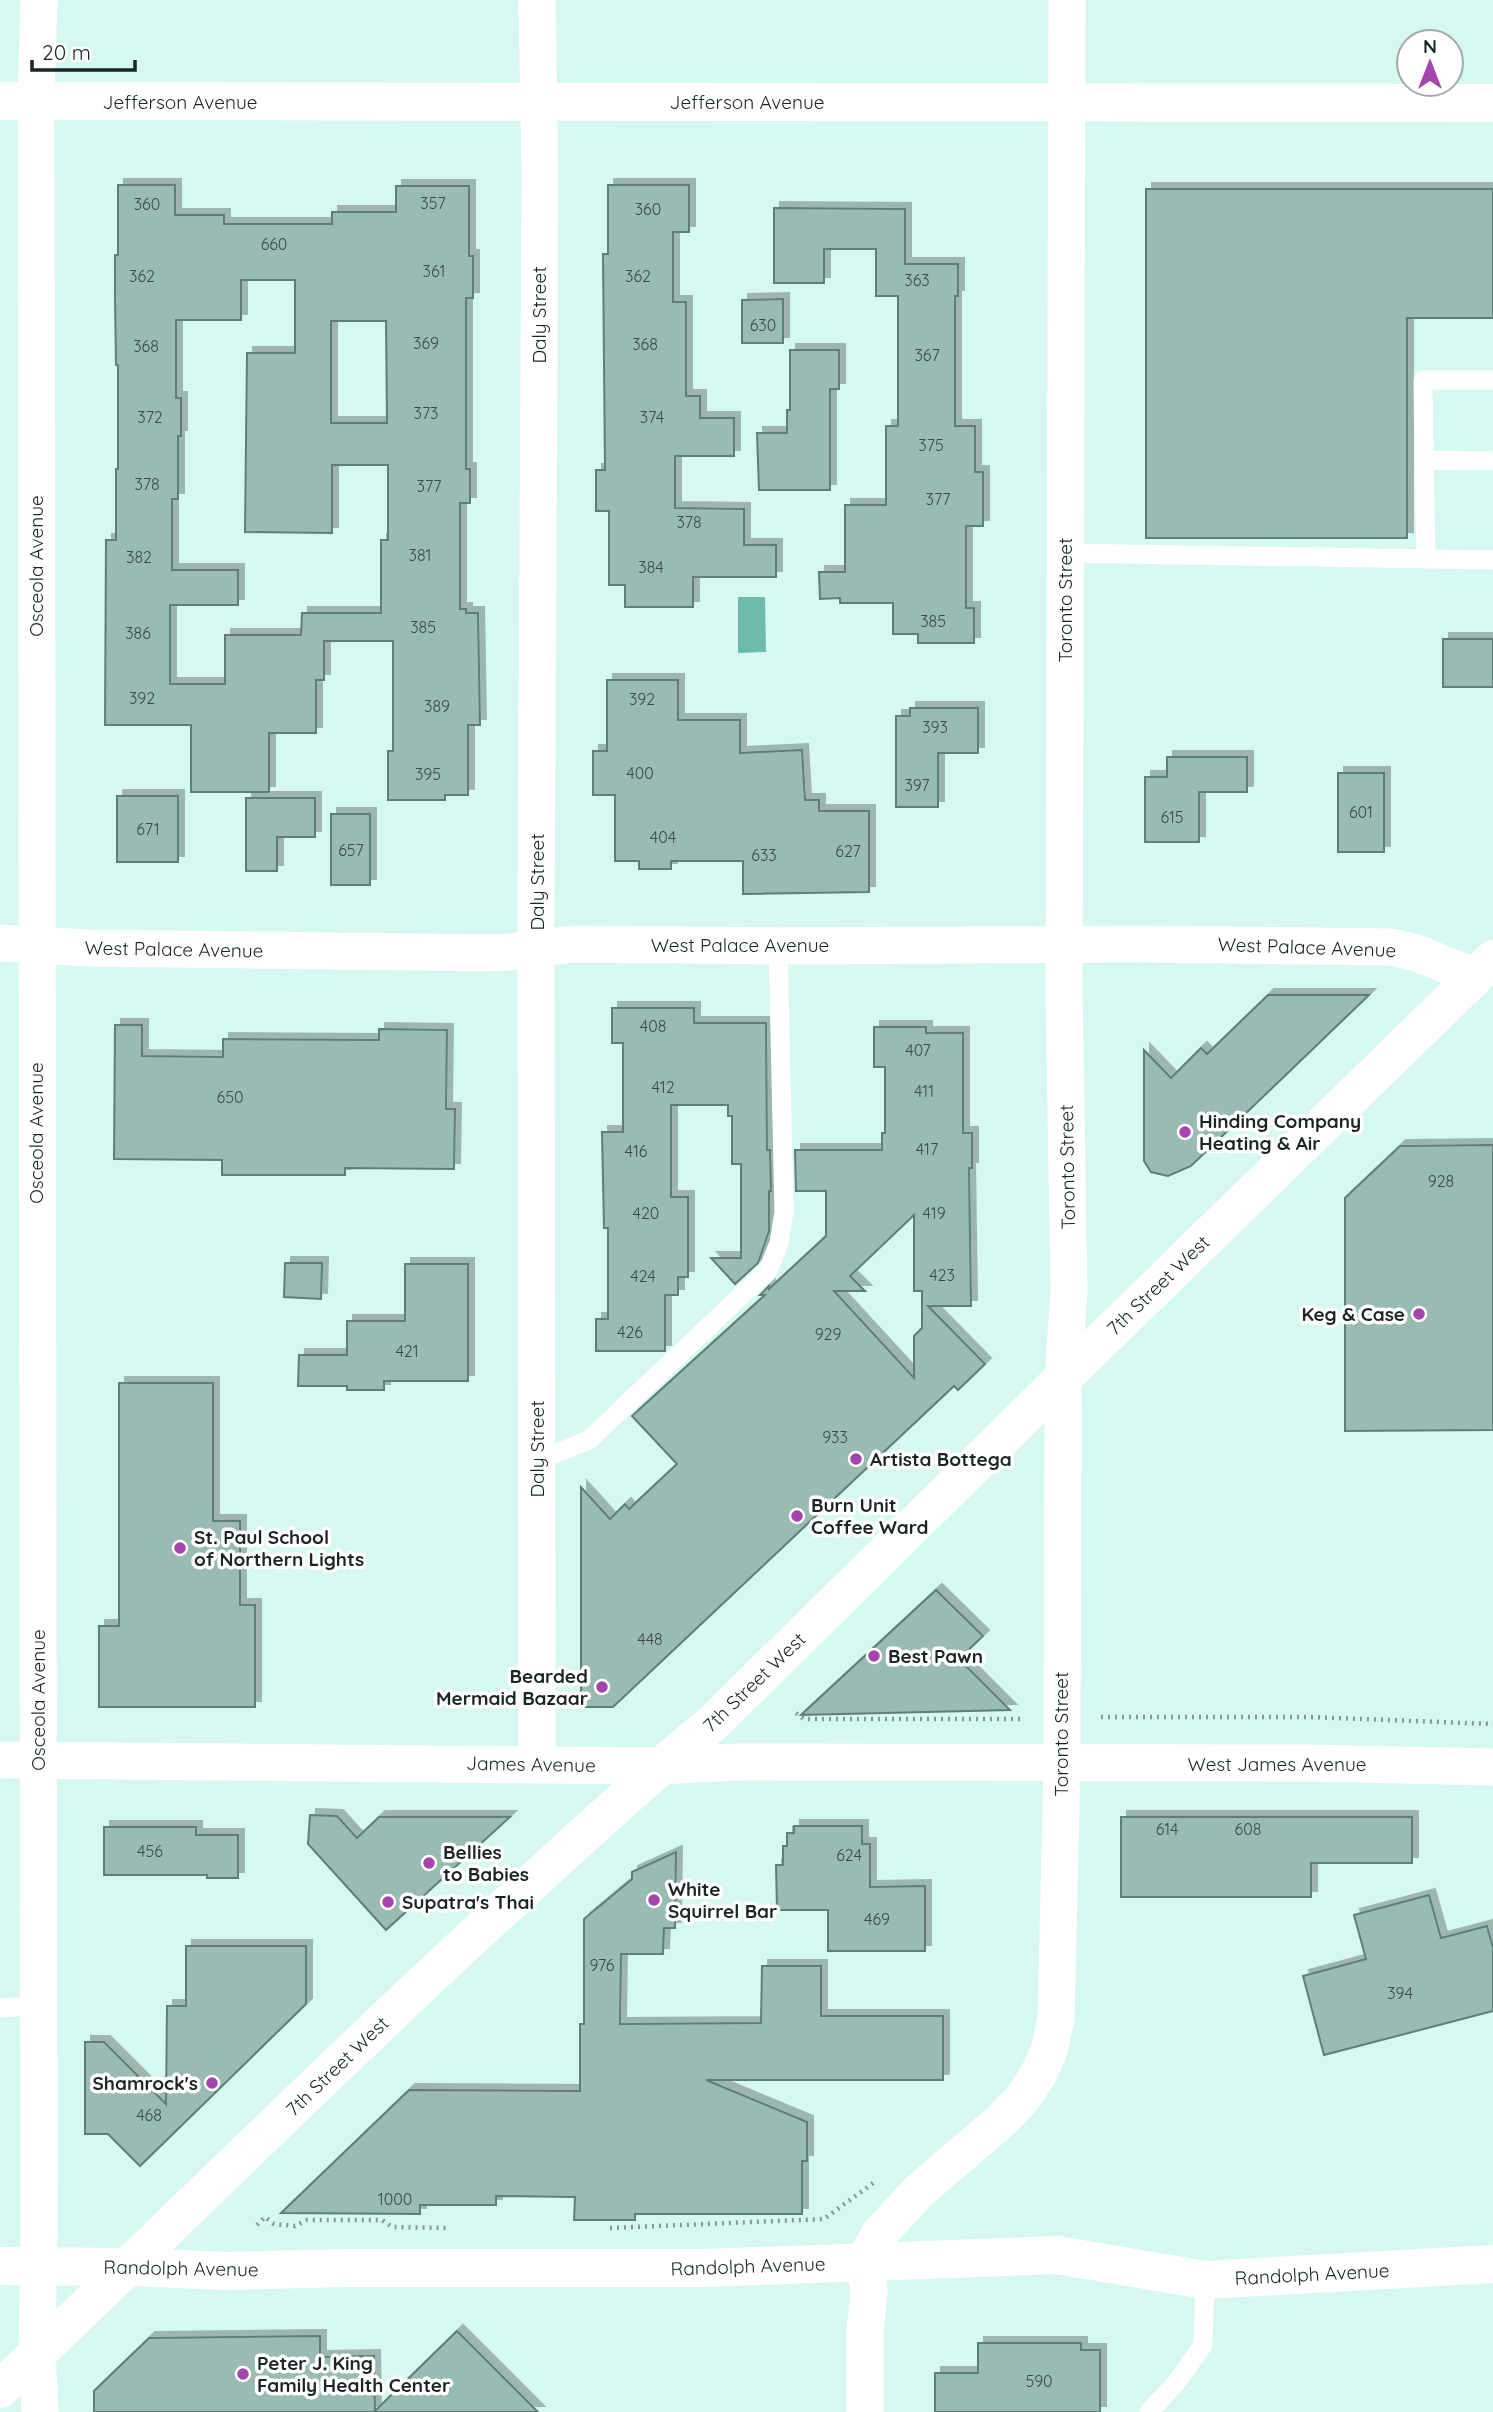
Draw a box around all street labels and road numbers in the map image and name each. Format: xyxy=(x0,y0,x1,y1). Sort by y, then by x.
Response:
street label: Jefferson Avenue xyxy=(103,90,257,114)
street label: Jefferson Avenue xyxy=(670,90,824,114)
street label: Daly Street xyxy=(527,266,551,364)
street label: Osceola Avenue xyxy=(24,495,48,637)
street label: Toronto Street xyxy=(1053,538,1077,662)
street label: Daly Street xyxy=(525,833,549,931)
street label: West Palace Avenue xyxy=(1217,932,1397,962)
street label: West Palace Avenue xyxy=(651,933,829,957)
street label: West Palace Avenue xyxy=(84,935,264,963)
street label: Osceola Avenue xyxy=(24,1062,48,1204)
street label: Toronto Street xyxy=(1054,1104,1080,1230)
street label: 7th Street West xyxy=(1102,1230,1214,1340)
street label: Daly Street xyxy=(525,1400,549,1498)
street label: 7th Street West xyxy=(698,1627,810,1737)
street label: Osceola Avenue xyxy=(26,1629,50,1771)
street label: Toronto Street xyxy=(1049,1672,1073,1796)
street label: James Avenue xyxy=(466,1751,596,1777)
street label: West James Avenue xyxy=(1188,1752,1366,1776)
street label: 7th Street West xyxy=(281,2011,393,2121)
street label: Randolph Avenue xyxy=(670,2251,826,2281)
street label: Randolph Avenue xyxy=(103,2255,259,2281)
street label: Randolph Avenue xyxy=(1234,2258,1390,2290)

